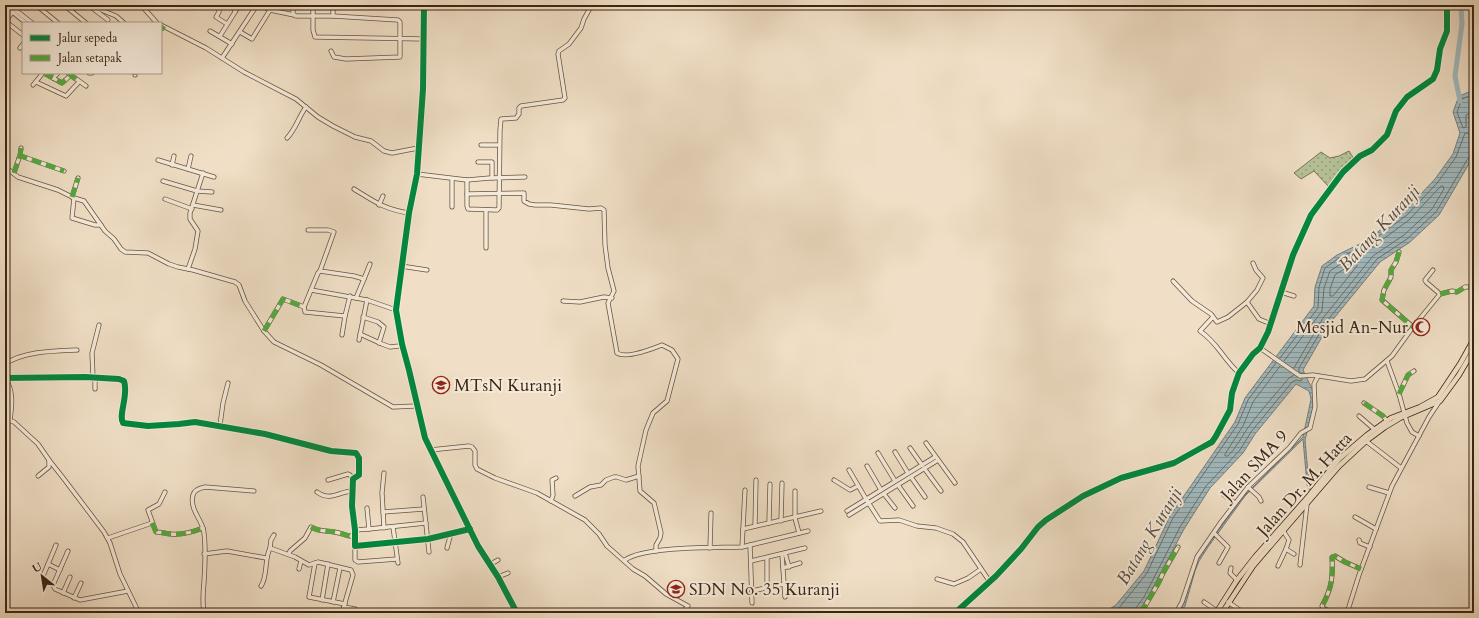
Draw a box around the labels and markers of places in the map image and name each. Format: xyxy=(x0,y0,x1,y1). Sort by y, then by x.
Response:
place label: Mesjid An-Nur xyxy=(1296,316,1409,339)
mosque icon: Mesjid An-Nur xyxy=(1411,317,1431,337)
place label: MTsN Kuranji xyxy=(454,374,562,397)
school or university icon: MTsN Kuranji xyxy=(431,375,451,395)
place label: SDN No. 35 Kuranji xyxy=(689,578,840,601)
school or university icon: SDN No. 35 Kuranji xyxy=(666,579,686,599)

